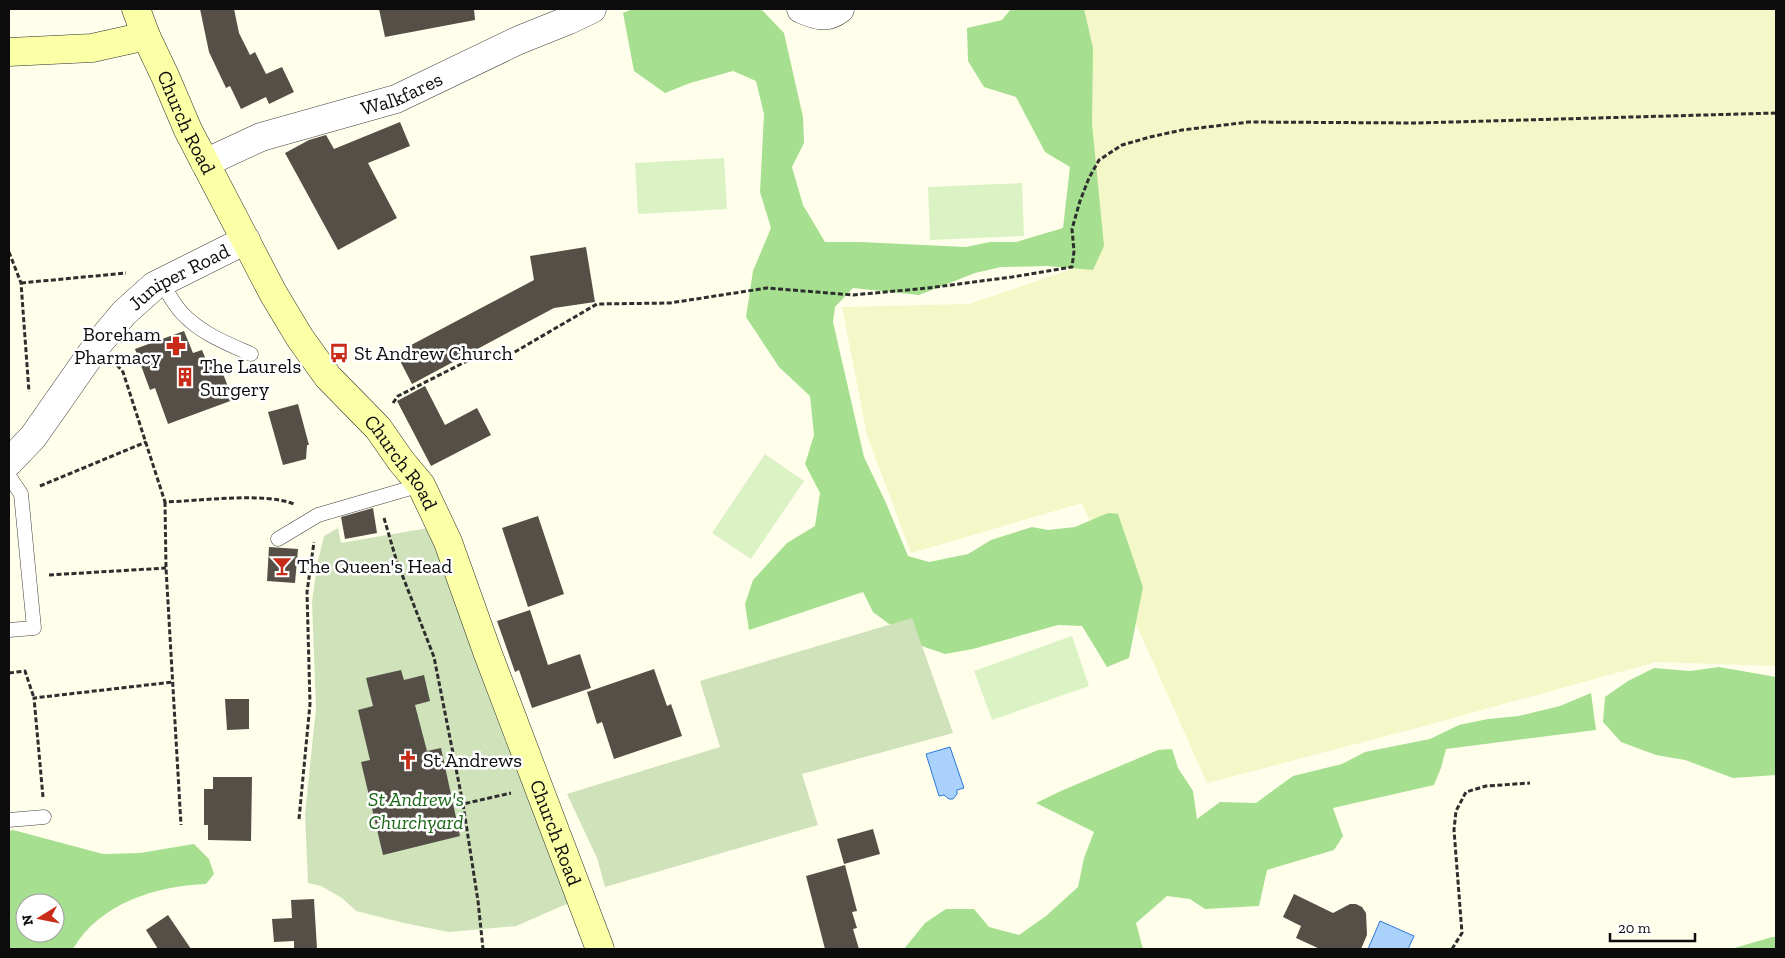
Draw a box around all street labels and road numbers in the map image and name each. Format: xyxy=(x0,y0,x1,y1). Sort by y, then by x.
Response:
street label: Church Road xyxy=(152,67,221,178)
street label: Walkfares xyxy=(358,67,446,120)
street label: Juniper Road xyxy=(123,238,233,315)
street label: Church Road xyxy=(359,409,443,513)
street label: Church Road xyxy=(525,776,587,889)

